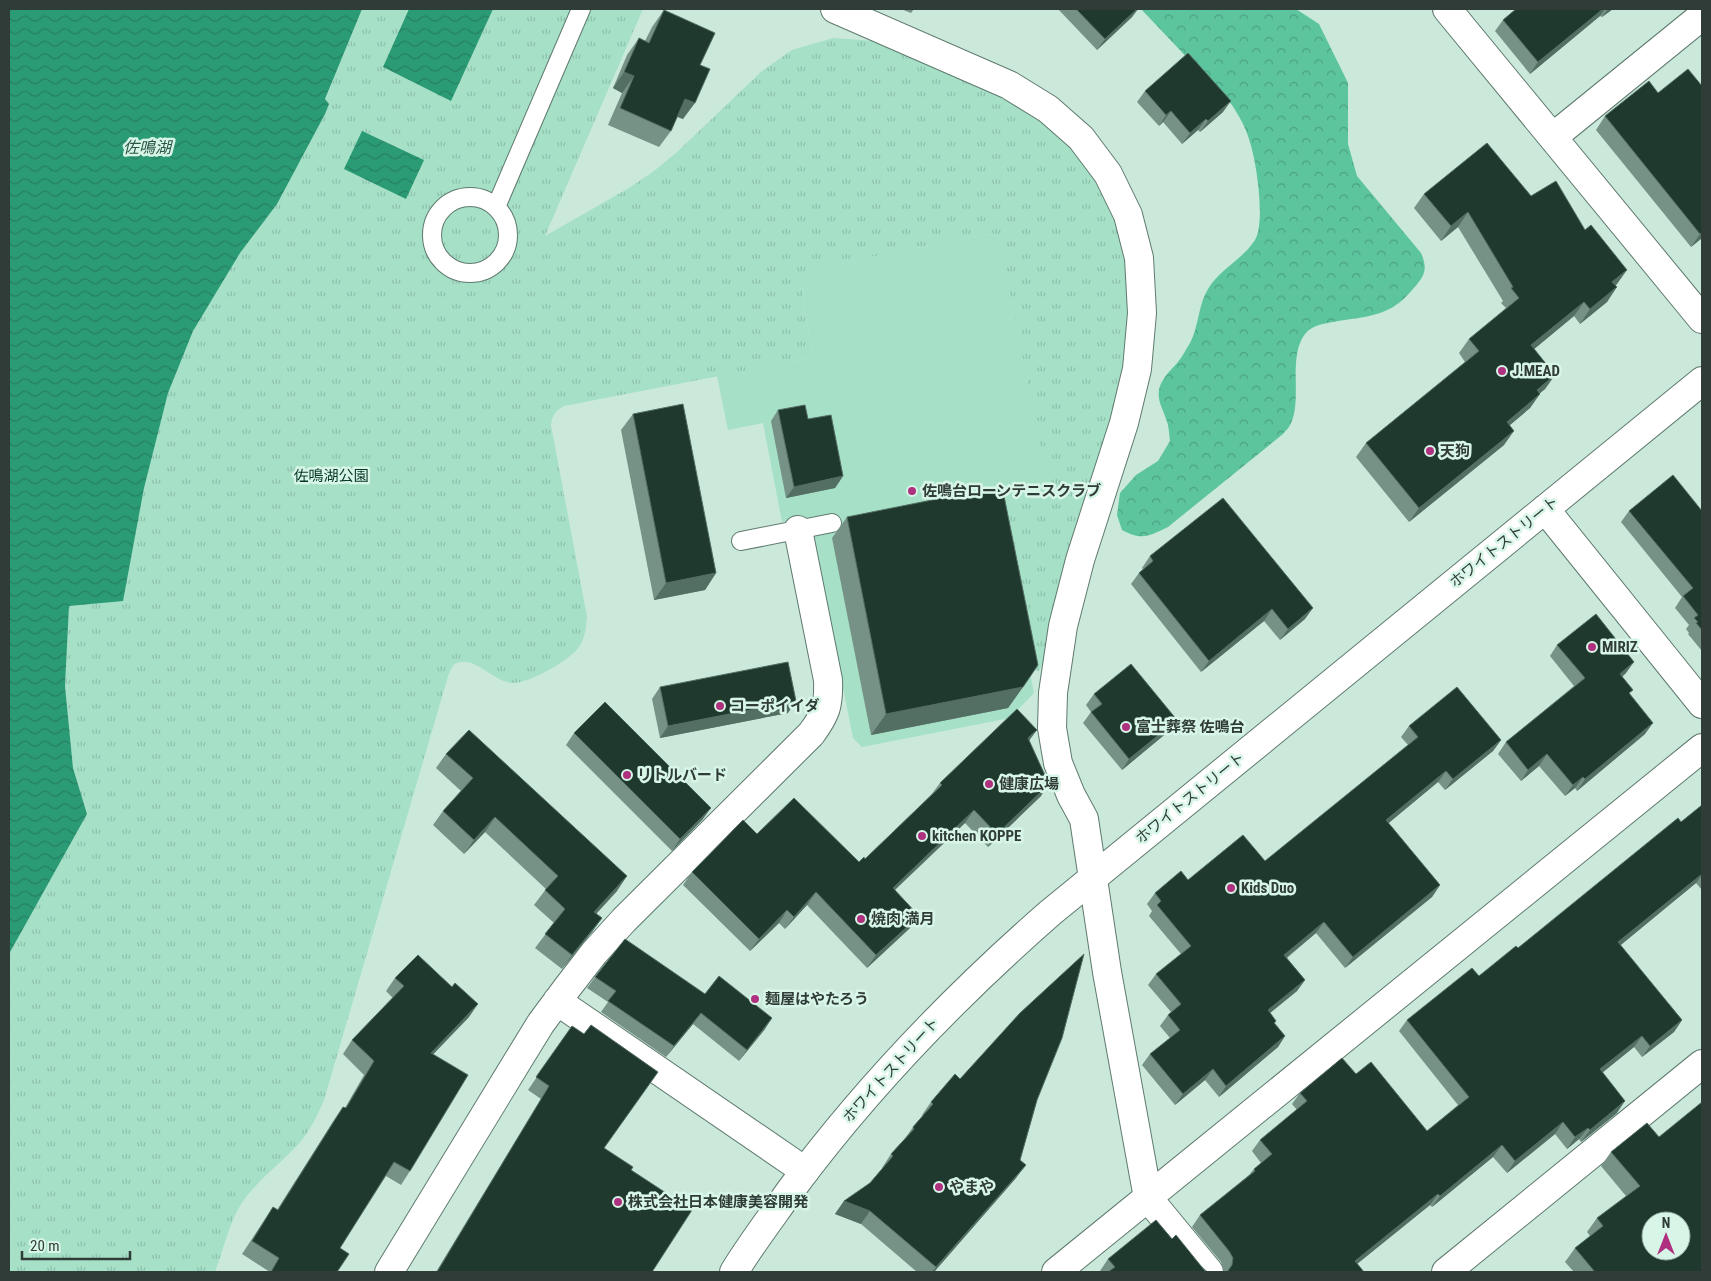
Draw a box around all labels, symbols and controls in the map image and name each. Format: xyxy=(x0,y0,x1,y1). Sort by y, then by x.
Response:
water label: 佐鳴湖 xyxy=(123,138,174,157)
place label: J.MEAD xyxy=(1512,362,1560,380)
marker: J.MEAD xyxy=(1496,365,1508,377)
place label: 天狗 xyxy=(1440,442,1470,460)
marker: 天狗 xyxy=(1424,445,1436,457)
park label: 佐鳴湖公園 xyxy=(293,467,369,485)
place label: 佐鳴台ローンテニスクラブ xyxy=(922,482,1101,500)
marker: 佐鳴台ローンテニスクラブ xyxy=(906,485,918,497)
street label: ホワイトストリート xyxy=(1446,493,1562,591)
place label: MIRIZ xyxy=(1602,638,1638,656)
marker: MIRIZ xyxy=(1586,641,1598,653)
place label: コーポイイダ xyxy=(730,697,819,715)
marker: コーポイイダ xyxy=(714,700,726,712)
place label: 富士葬祭 佐鳴台 xyxy=(1136,718,1244,736)
marker: 富士葬祭 佐鳴台 xyxy=(1120,721,1132,733)
street label: ホワイトストリート xyxy=(1132,749,1248,847)
place label: リトルバード xyxy=(637,766,727,784)
marker: リトルバード xyxy=(621,769,633,781)
place label: 健康広場 xyxy=(999,775,1059,793)
marker: 健康広場 xyxy=(983,778,995,790)
place label: kitchen KOPPE xyxy=(932,827,1021,845)
marker: kitchen KOPPE xyxy=(916,830,928,842)
place label: Kids Duo xyxy=(1241,879,1294,897)
marker: Kids Duo xyxy=(1225,882,1237,894)
place label: 焼肉 満月 xyxy=(871,910,934,928)
marker: 焼肉 満月 xyxy=(855,913,867,925)
place label: 麺屋はやたろう xyxy=(765,990,869,1008)
marker: 麺屋はやたろう xyxy=(749,993,761,1005)
street label: ホワイトストリート xyxy=(839,1014,943,1126)
place label: やまや xyxy=(949,1178,994,1196)
marker: やまや xyxy=(933,1181,945,1193)
place label: 株式会社日本健康美容開発 xyxy=(628,1193,809,1211)
marker: 株式会社日本健康美容開発 xyxy=(612,1196,624,1208)
north arrow xyxy=(1641,1211,1691,1261)
text: N xyxy=(1662,1215,1670,1231)
scale bar xyxy=(22,1228,130,1260)
text: 20 m xyxy=(30,1237,60,1255)

